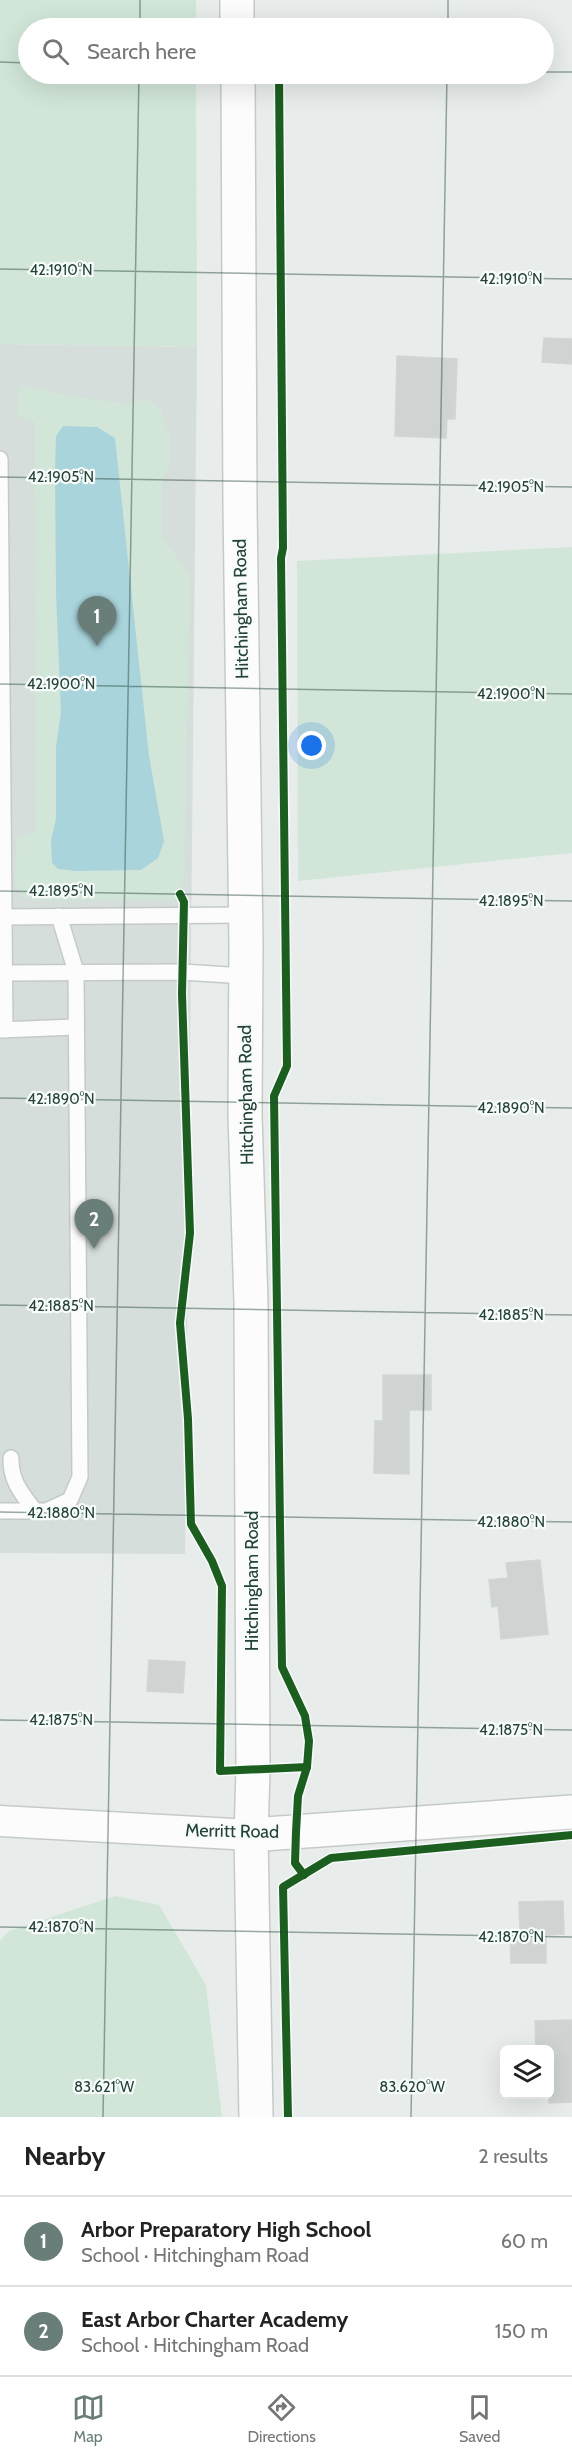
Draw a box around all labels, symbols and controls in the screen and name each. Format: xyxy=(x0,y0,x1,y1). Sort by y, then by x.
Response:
search box xyxy=(18,18,554,84)
icon: search xyxy=(39,35,72,68)
text: Search here xyxy=(87,38,196,65)
text: 42.1910°N xyxy=(29,261,93,279)
text: 42.1910°N xyxy=(479,270,543,288)
text: 42.1905°N xyxy=(28,468,94,486)
text: 42.1905°N xyxy=(478,478,544,496)
street label: Hitchingham Road xyxy=(229,539,253,679)
pin: 1 xyxy=(78,596,116,646)
text: 42.1900°N xyxy=(27,675,95,693)
text: 42.1900°N xyxy=(477,685,545,703)
your location xyxy=(297,731,326,760)
text: 42.1895°N xyxy=(29,882,93,900)
text: 42.1895°N xyxy=(479,892,543,910)
street label: Hitchingham Road xyxy=(234,1025,258,1165)
text: 42.1890°N xyxy=(27,1090,95,1108)
text: 42.1890°N xyxy=(477,1099,545,1117)
pin: 2 xyxy=(74,1200,113,1249)
text: 42.1885°N xyxy=(28,1297,94,1315)
text: 42.1885°N xyxy=(478,1306,544,1324)
text: 42.1880°N xyxy=(27,1504,95,1522)
street label: Hitchingham Road xyxy=(241,1511,263,1651)
text: 42.1880°N xyxy=(477,1513,545,1531)
text: 42.1875°N xyxy=(29,1711,93,1729)
text: 42.1875°N xyxy=(479,1721,543,1739)
street label: Merritt Road xyxy=(185,1819,279,1843)
text: 42.1870°N xyxy=(28,1918,94,1936)
text: 42.1870°N xyxy=(478,1928,544,1946)
map controls xyxy=(500,2045,554,2099)
button: layers xyxy=(500,2045,554,2099)
text: 83.621°W xyxy=(74,2078,135,2096)
text: 83.620°W xyxy=(379,2078,446,2096)
text: Nearby xyxy=(24,2140,105,2172)
text: 2 results xyxy=(478,2144,548,2168)
text: Arbor Preparatory High School xyxy=(81,2216,371,2243)
text: 1 xyxy=(40,2229,47,2253)
text: 60 m xyxy=(501,2229,548,2253)
text: School · Hitchingham Road xyxy=(81,2243,309,2267)
text: East Arbor Charter Academy xyxy=(81,2306,348,2333)
text: 2 xyxy=(38,2319,49,2343)
text: 150 m xyxy=(495,2319,548,2343)
text: School · Hitchingham Road xyxy=(81,2333,309,2357)
tab: Map xyxy=(72,2391,105,2446)
tab: Directions xyxy=(248,2391,316,2446)
tab: Saved xyxy=(459,2391,500,2446)

